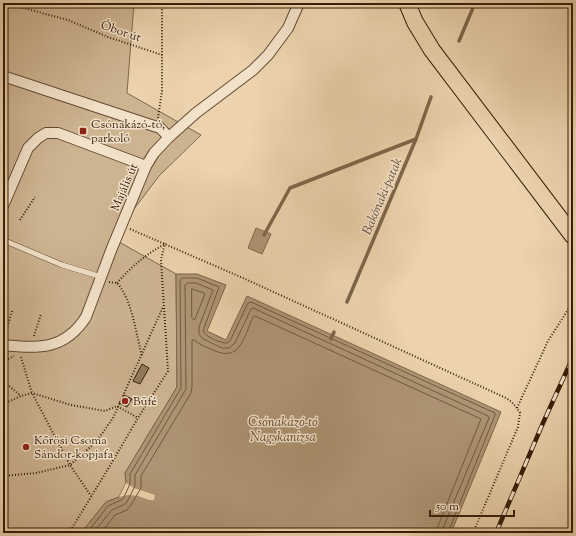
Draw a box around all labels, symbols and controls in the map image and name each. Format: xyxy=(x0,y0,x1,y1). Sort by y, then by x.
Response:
street label: Óbor út xyxy=(98,17,143,47)
place label: Csónakázó-tó, parkoló xyxy=(91,116,165,148)
marker: Csónakázó-tó, parkoló xyxy=(78,126,88,136)
water label: Bakónaki-patak xyxy=(359,156,407,238)
street label: Majális út xyxy=(107,161,143,214)
place label: Büfé xyxy=(133,393,157,411)
marker: Büfé xyxy=(120,396,130,406)
water label: Csónakázó-tó Nagykanizsa xyxy=(248,414,318,447)
place label: Kőrösi Csoma Sándor-kopjafa xyxy=(34,432,114,464)
marker: Kőrösi Csoma Sándor-kopjafa xyxy=(21,442,31,452)
scale bar xyxy=(430,492,514,518)
text: 50 m xyxy=(435,498,459,516)

